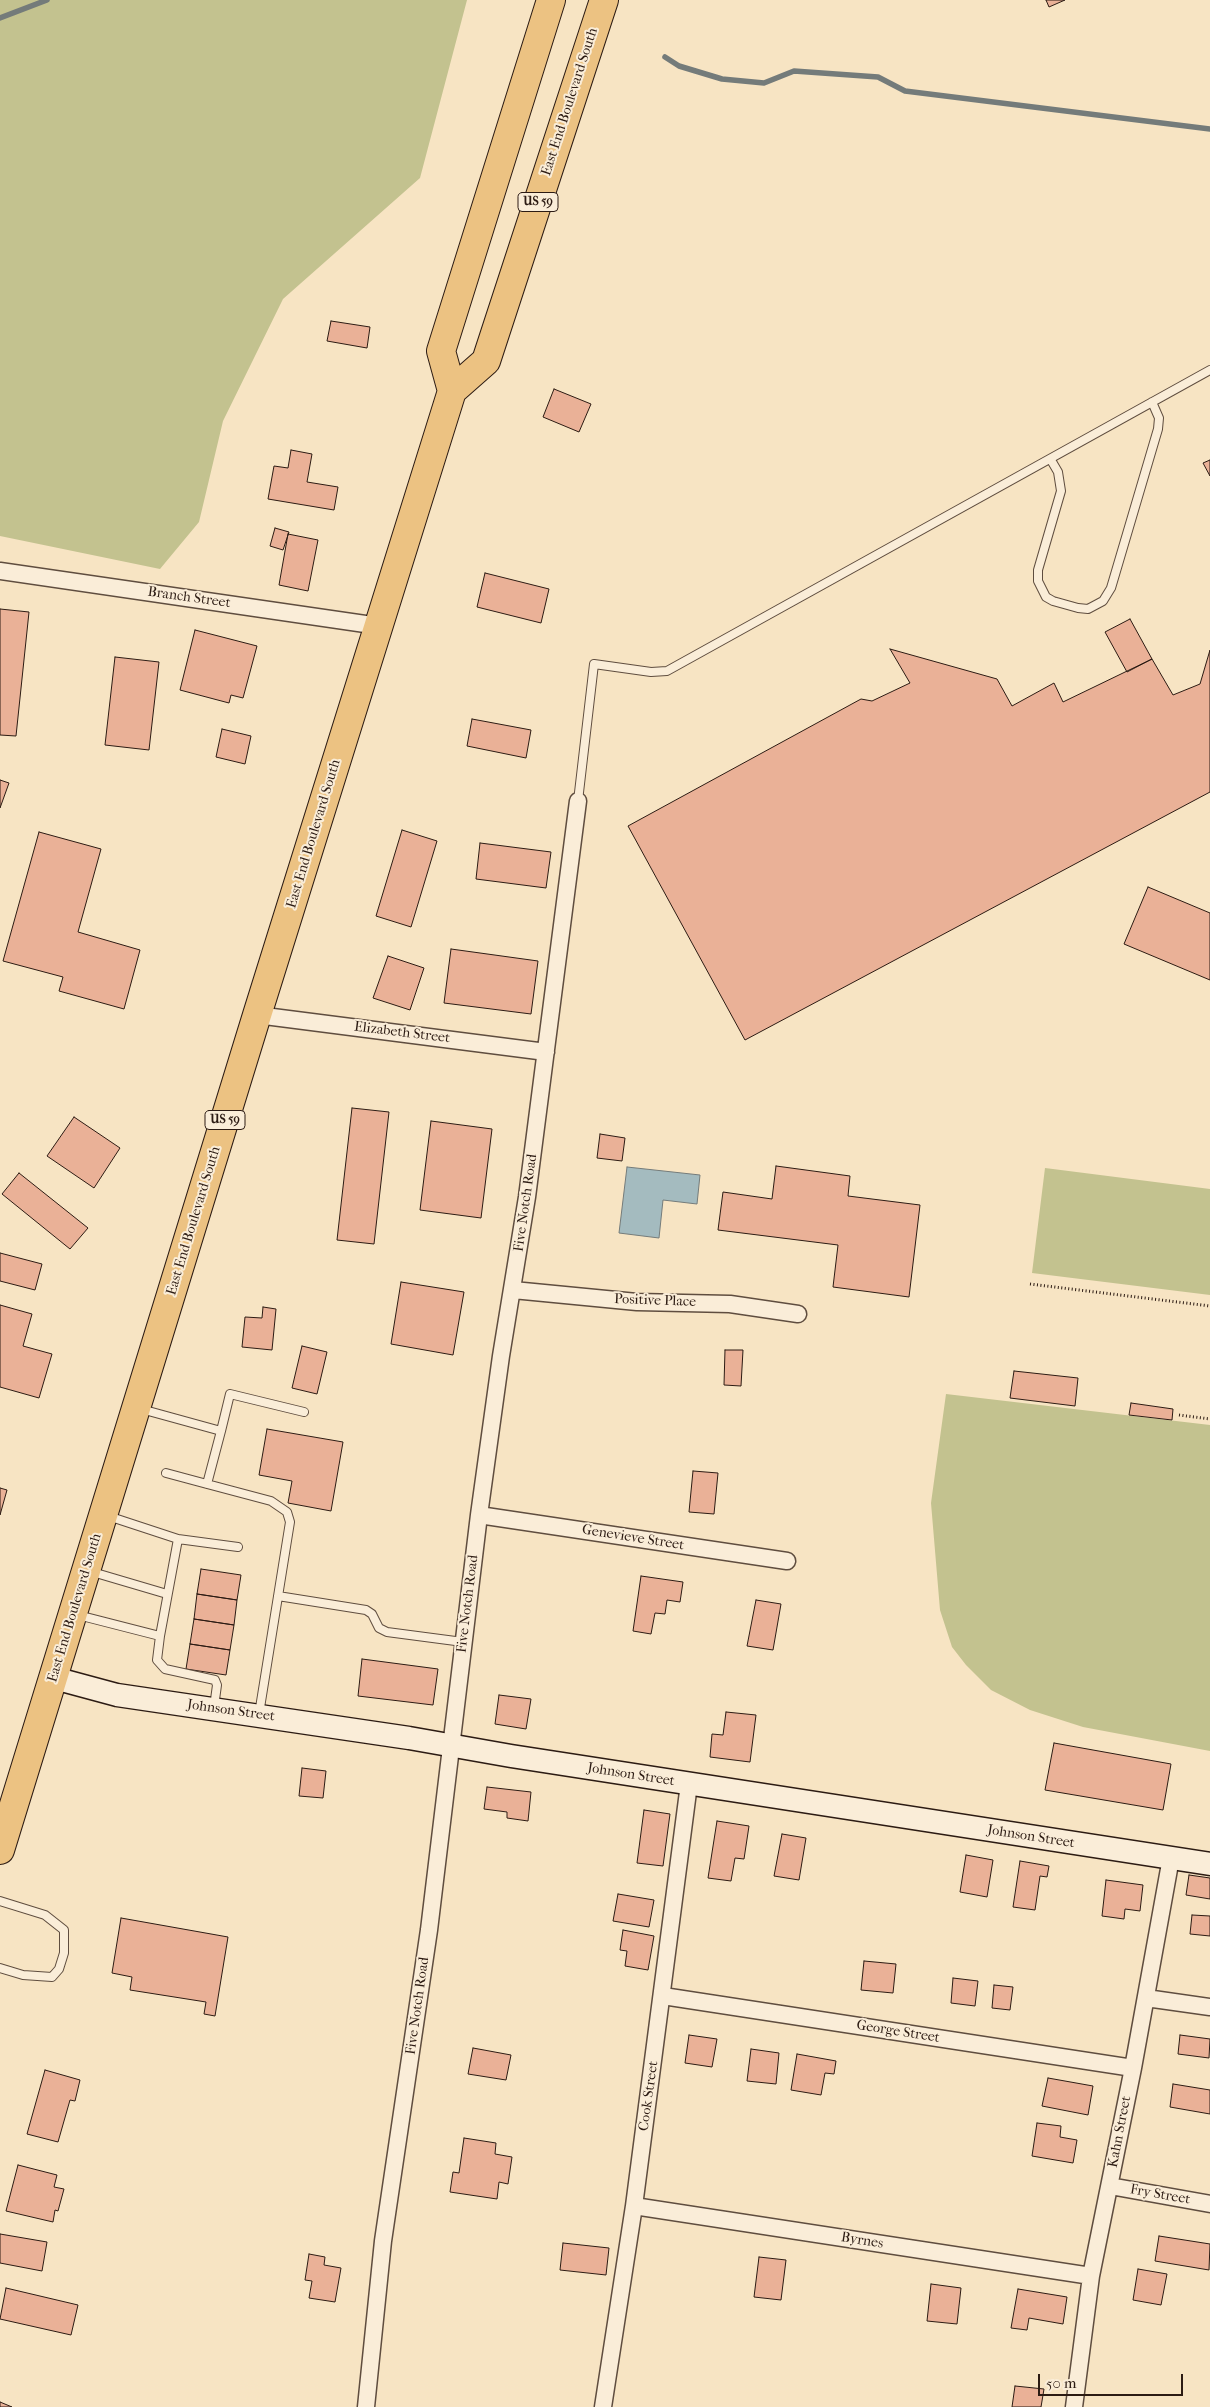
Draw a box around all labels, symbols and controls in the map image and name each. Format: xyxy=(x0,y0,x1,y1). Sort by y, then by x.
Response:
street label: East End Boulevard South xyxy=(538,26,602,178)
road number: US 59 xyxy=(518,192,558,212)
street label: Branch Street xyxy=(146,584,232,612)
street label: East End Boulevard South xyxy=(283,758,345,910)
street label: Elizabeth Street xyxy=(353,1019,451,1047)
road number: US 59 xyxy=(205,1110,245,1130)
street label: East End Boulevard South xyxy=(163,1145,225,1297)
street label: Five Notch Road xyxy=(511,1153,541,1253)
street label: Positive Place xyxy=(614,1291,696,1311)
street label: Genevieve Street xyxy=(581,1522,685,1554)
street label: East End Boulevard South xyxy=(44,1532,106,1684)
street label: Five Notch Road xyxy=(454,1554,482,1654)
street label: Johnson Street xyxy=(186,1697,276,1725)
street label: Johnson Street xyxy=(586,1760,676,1790)
street label: Johnson Street xyxy=(986,1822,1076,1852)
street label: Five Notch Road xyxy=(403,1956,433,2056)
street label: George Street xyxy=(855,2017,941,2047)
street label: Cook Street xyxy=(636,2060,662,2132)
street label: Kahn Street xyxy=(1105,2095,1135,2169)
street label: Fry Street xyxy=(1129,2181,1191,2209)
street label: Byrnes xyxy=(840,2229,884,2253)
scale bar xyxy=(1040,2364,1185,2396)
text: 50 m xyxy=(1046,2374,1076,2392)

